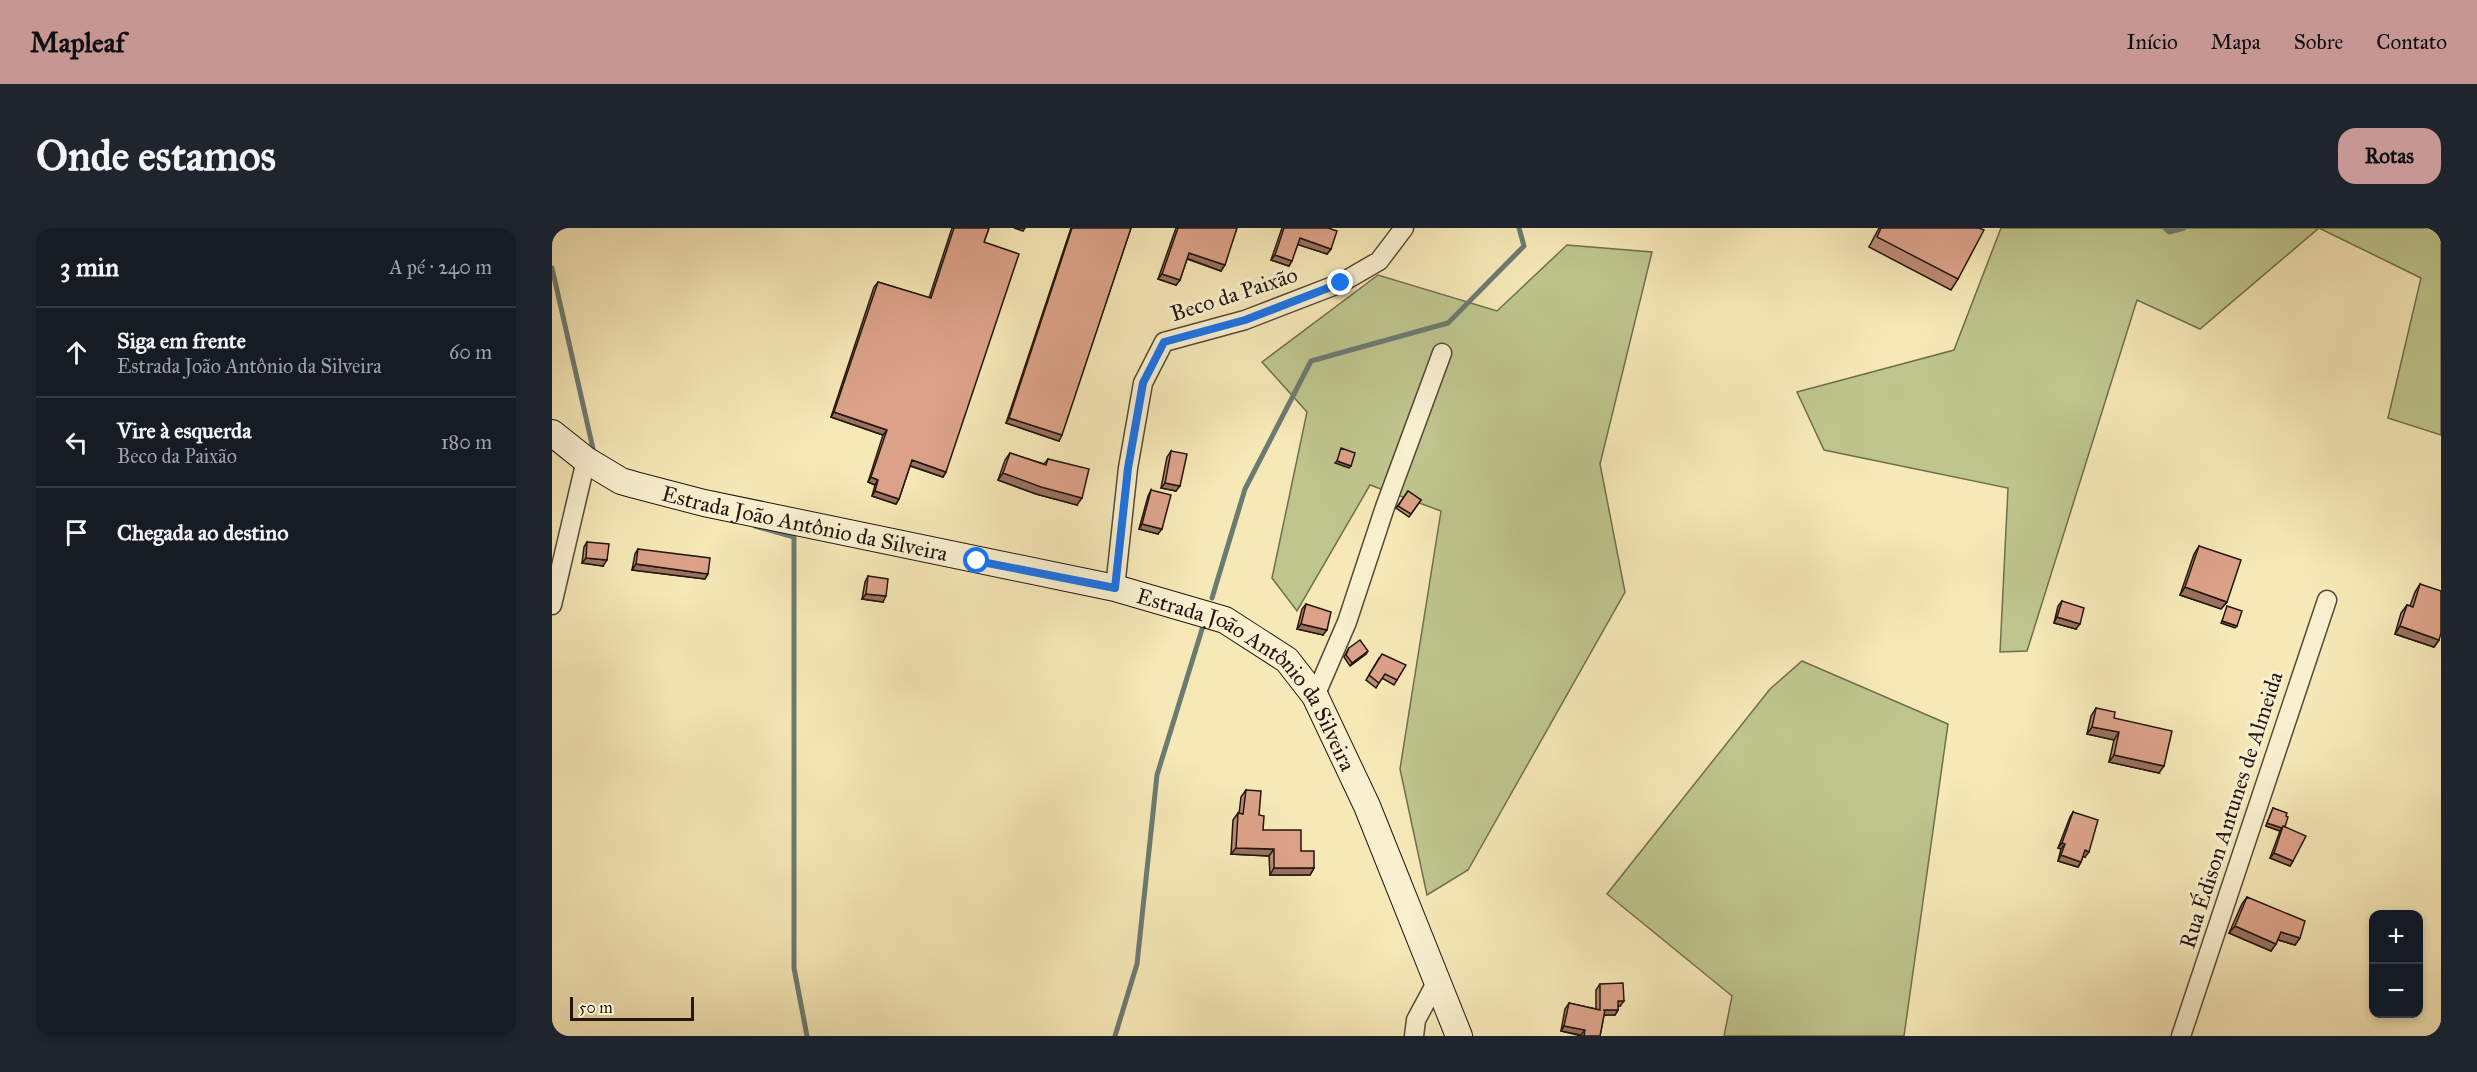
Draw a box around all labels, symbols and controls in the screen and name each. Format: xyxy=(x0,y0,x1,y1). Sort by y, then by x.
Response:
text: Mapleaf xyxy=(30,25,125,60)
text: Início xyxy=(2127,29,2178,55)
text: Mapa xyxy=(2211,29,2261,55)
text: Sobre xyxy=(2294,29,2343,55)
text: Contato xyxy=(2376,29,2447,55)
button: Rotas xyxy=(2338,128,2441,184)
text: Onde estamos xyxy=(36,130,276,182)
text: 3 min xyxy=(60,251,119,283)
text: A pé · 240 m xyxy=(389,255,492,279)
street label: Beco da Paixão xyxy=(1167,261,1301,327)
route end xyxy=(1327,269,1353,295)
text: Siga em frente xyxy=(117,327,246,354)
icon: ahead xyxy=(60,336,93,369)
text: 60 m xyxy=(449,340,492,364)
text: Estrada João Antônio da Silveira xyxy=(117,354,382,378)
text: Vire à esquerda xyxy=(117,417,251,444)
icon: left xyxy=(60,426,93,459)
text: 180 m xyxy=(441,430,492,454)
text: Beco da Paixão xyxy=(117,444,237,468)
street label: Estrada João Antônio da Silveira xyxy=(659,479,951,567)
icon: arrive xyxy=(60,516,93,549)
text: Chegada ao destino xyxy=(117,519,288,546)
route start xyxy=(963,547,989,573)
street label: Estrada João Antônio da Silveira xyxy=(1134,582,1362,776)
street label: Rua Édison Antunes de Almeida xyxy=(2173,668,2289,952)
map controls xyxy=(2369,910,2423,1018)
button: + xyxy=(2369,910,2423,964)
button: − xyxy=(2369,964,2423,1018)
scale bar xyxy=(570,994,694,1022)
text: 50 m xyxy=(579,998,613,1017)

